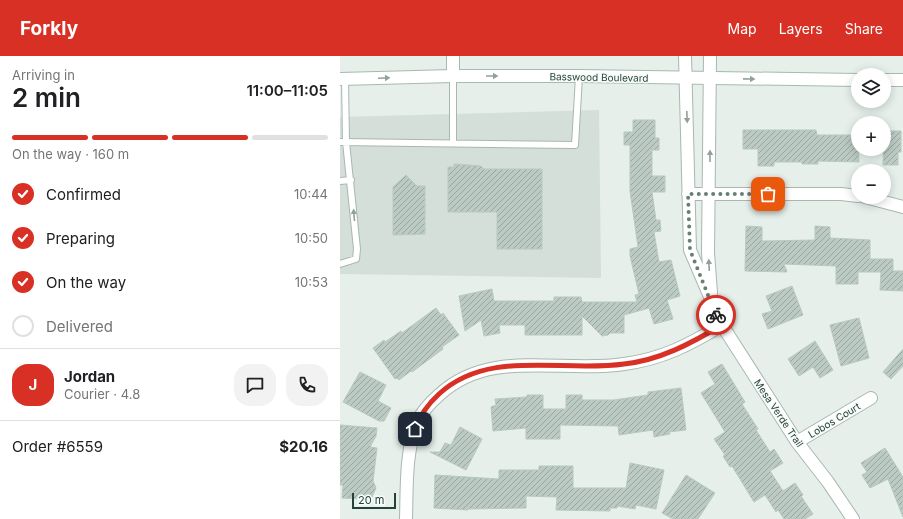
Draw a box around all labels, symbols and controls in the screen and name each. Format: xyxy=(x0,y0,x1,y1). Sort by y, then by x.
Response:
text: Forkly xyxy=(20,17,78,40)
text: Map xyxy=(728,20,757,37)
text: Layers xyxy=(779,20,823,37)
text: Share xyxy=(845,20,883,37)
text: Arriving in xyxy=(12,67,75,83)
map controls xyxy=(851,68,891,204)
button: layers xyxy=(851,68,891,108)
street label: Basswood Boulevard xyxy=(549,70,649,84)
one-way arrow xyxy=(486,73,499,79)
one-way arrow xyxy=(378,75,390,82)
one-way arrow xyxy=(743,76,755,83)
text: 11:00–11:05 xyxy=(246,81,328,100)
text: 2 min xyxy=(12,82,81,113)
one-way arrow xyxy=(684,111,690,124)
button: + xyxy=(851,116,891,156)
text: On the way · 160 m xyxy=(12,146,129,162)
one-way arrow xyxy=(707,149,713,162)
button: − xyxy=(851,164,891,204)
pin xyxy=(751,177,785,211)
icon: check xyxy=(12,183,34,205)
icon: bag xyxy=(757,183,779,205)
text: Confirmed xyxy=(46,185,121,204)
text: 10:44 xyxy=(294,186,328,202)
one-way arrow xyxy=(351,209,357,221)
icon: check xyxy=(12,227,34,249)
text: Preparing xyxy=(46,229,115,248)
text: 10:50 xyxy=(295,230,328,246)
one-way arrow xyxy=(705,259,712,272)
icon: check xyxy=(12,271,34,293)
text: On the way xyxy=(46,273,126,292)
text: 10:53 xyxy=(295,274,328,290)
courier xyxy=(696,295,736,335)
icon: bike xyxy=(705,304,727,326)
text: Delivered xyxy=(46,317,113,336)
button: chat xyxy=(234,364,276,406)
button: phone xyxy=(286,364,328,406)
text: Jordan xyxy=(64,367,115,386)
text: J xyxy=(29,375,37,394)
street label: Mesa Verde Trail xyxy=(752,377,806,449)
text: Courier · 4.8 xyxy=(64,386,140,402)
street label: Lobos Court xyxy=(806,399,863,440)
pin xyxy=(398,412,432,446)
icon: home xyxy=(404,418,426,440)
text: Order #6559 xyxy=(12,437,103,456)
text: $20.16 xyxy=(279,437,328,456)
scale bar xyxy=(352,491,396,510)
text: 20 m xyxy=(358,493,384,507)

